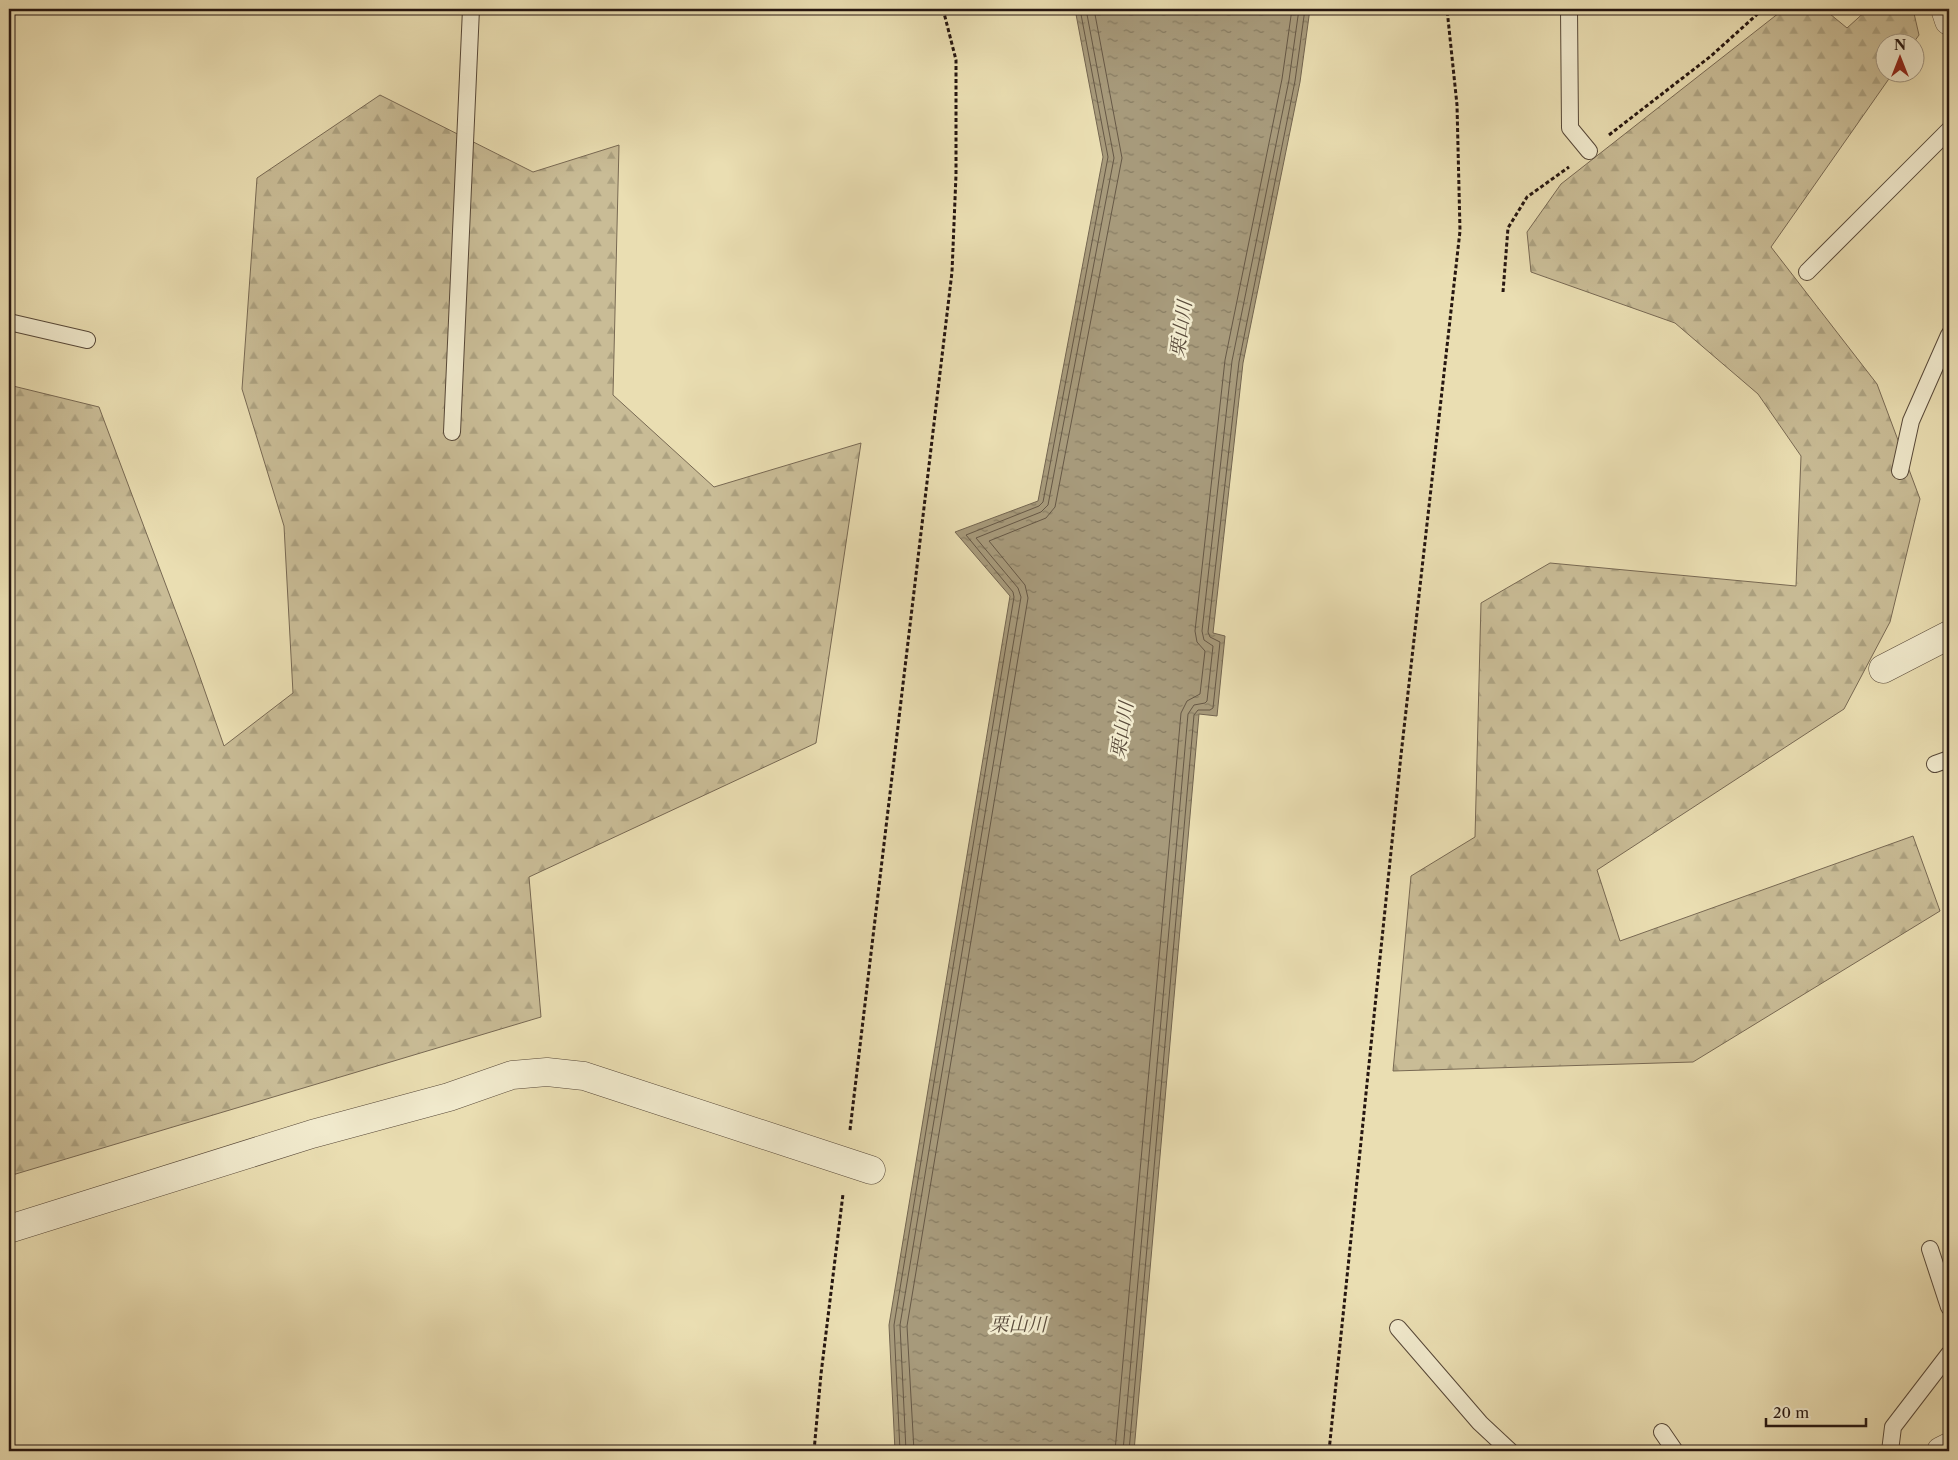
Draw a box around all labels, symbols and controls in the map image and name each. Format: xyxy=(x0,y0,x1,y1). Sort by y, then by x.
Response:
north arrow xyxy=(1876,32,1926,82)
text: N xyxy=(1894,36,1906,54)
water label: 栗山川 xyxy=(1166,297,1197,359)
water label: 栗山川 xyxy=(1106,698,1138,760)
water label: 栗山川 xyxy=(989,1313,1048,1336)
scale bar xyxy=(1766,1395,1866,1427)
text: 20 m xyxy=(1773,1403,1809,1422)

